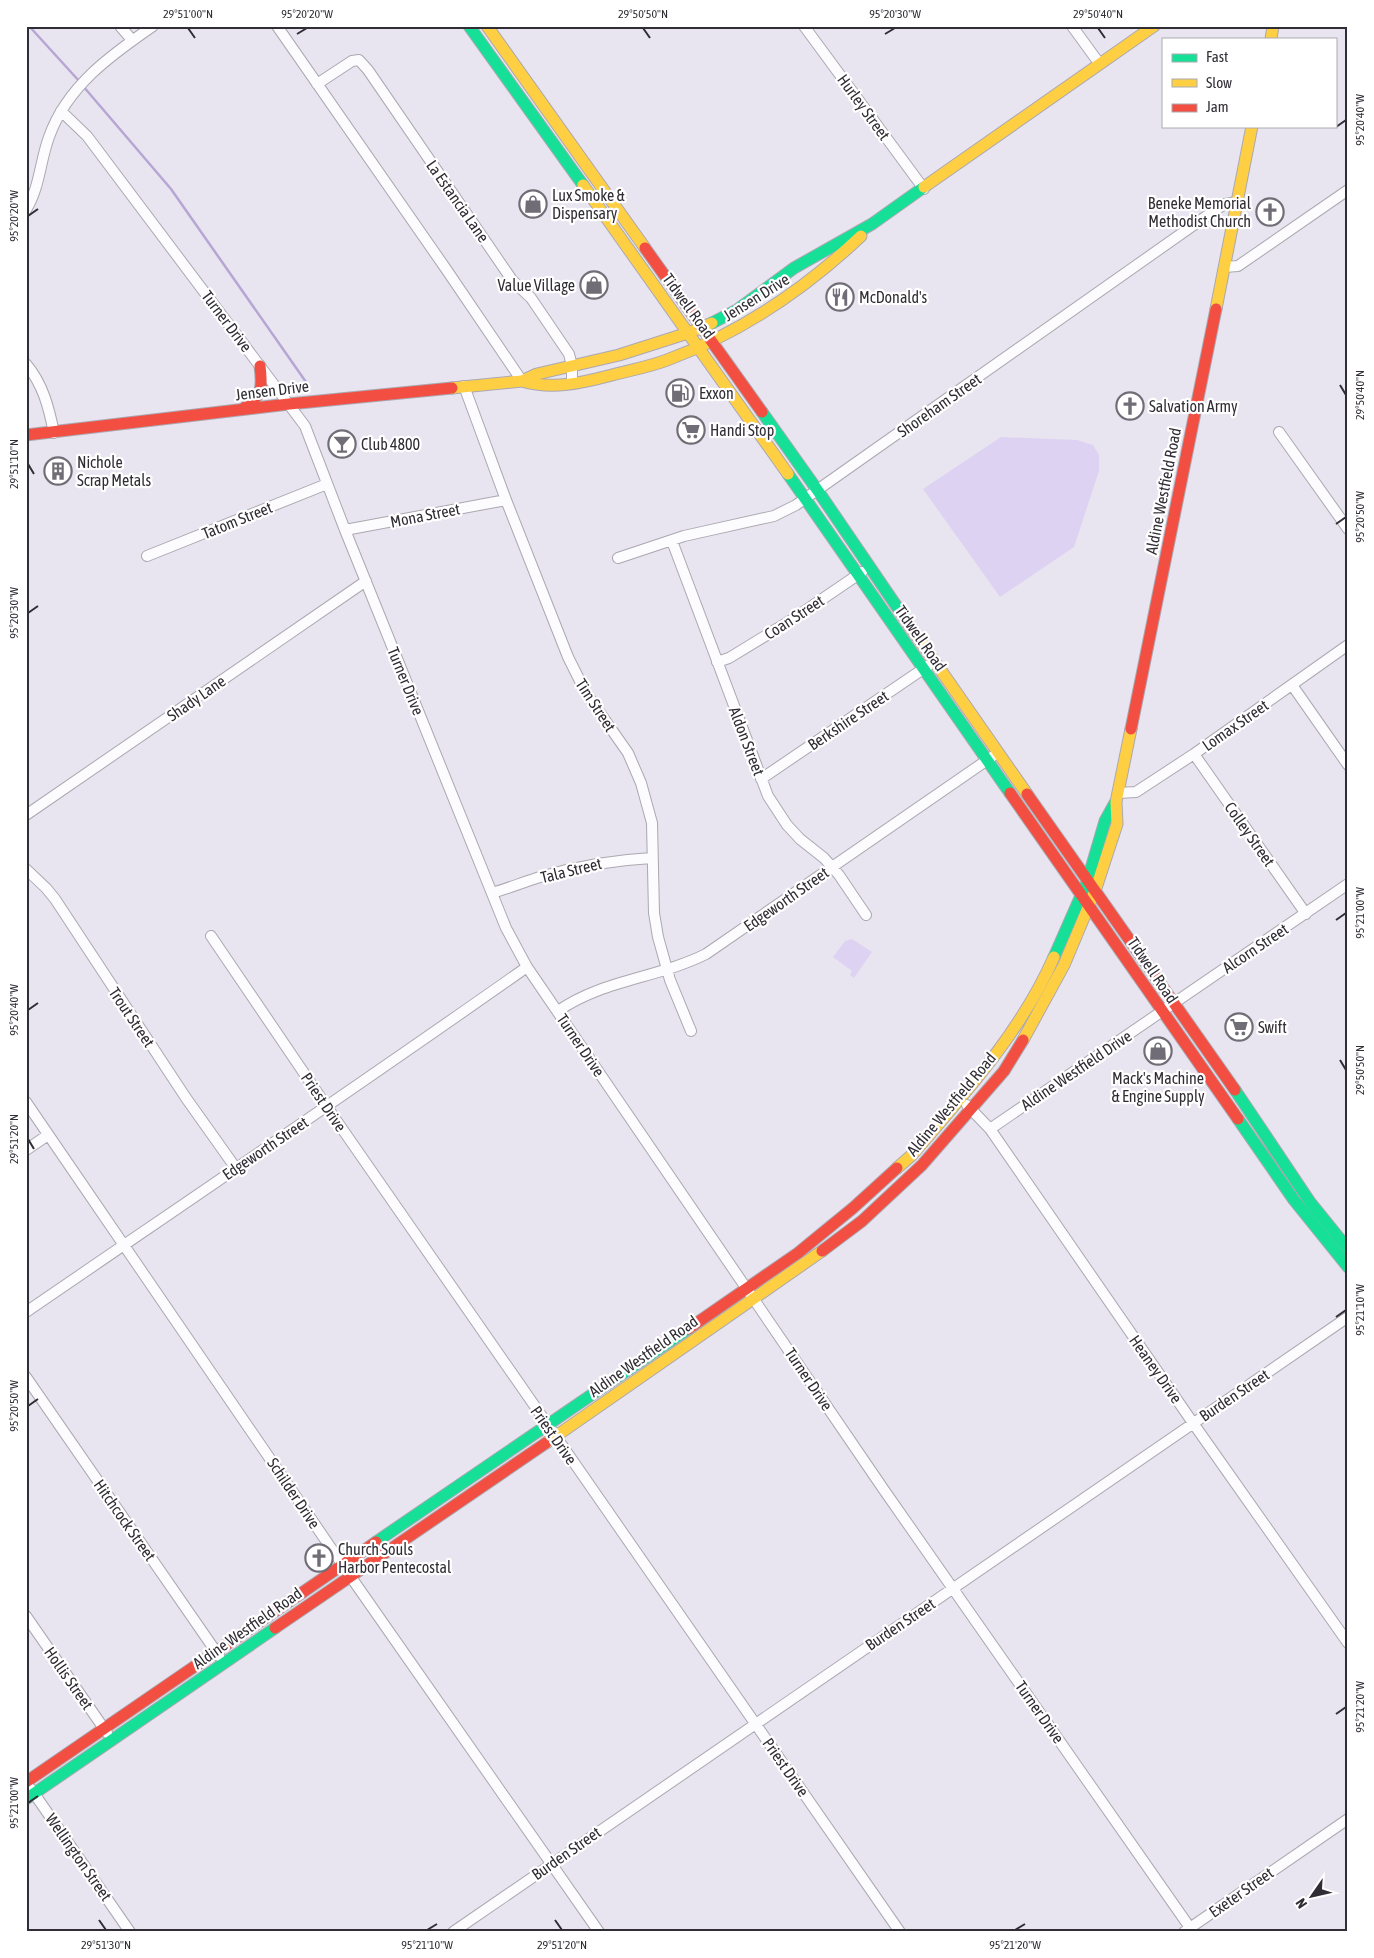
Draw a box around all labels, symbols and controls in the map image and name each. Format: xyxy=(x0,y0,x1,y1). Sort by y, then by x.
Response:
text: 29°51'00"N xyxy=(163,7,213,21)
text: 95°20'20"W xyxy=(281,7,333,21)
text: 29°50'50"N xyxy=(618,7,668,21)
text: 95°20'30"W xyxy=(869,7,921,21)
text: 29°50'40"N xyxy=(1073,7,1123,21)
legend xyxy=(1162,38,1336,128)
text: Fast xyxy=(1206,48,1228,65)
street label: Hurley Street xyxy=(833,71,894,144)
text: Slow xyxy=(1206,74,1232,91)
text: 95°20'40"W xyxy=(1353,94,1367,146)
text: Jam xyxy=(1206,98,1229,115)
street label: La Estancia Lane xyxy=(423,157,493,245)
place label: Lux Smoke & Dispensary xyxy=(552,186,626,223)
shop icon: Lux Smoke & Dispensary xyxy=(518,189,548,219)
text: 95°20'20"W xyxy=(7,190,21,242)
place label: Beneke Memorial Methodist Church xyxy=(1148,194,1252,230)
church icon: Beneke Memorial Methodist Church xyxy=(1255,197,1285,227)
shop icon: Value Village xyxy=(579,270,609,300)
street label: Tidwell Road xyxy=(659,270,719,342)
street label: Jensen Drive xyxy=(720,270,792,324)
place label: Value Village xyxy=(498,276,575,295)
restaurant icon: McDonald's xyxy=(825,282,855,312)
street label: Turner Drive xyxy=(198,287,256,355)
place label: McDonald's xyxy=(859,288,928,306)
street label: Shoreham Street xyxy=(894,369,985,440)
text: 29°50'40"N xyxy=(1353,370,1367,420)
street label: Jensen Drive xyxy=(234,377,310,403)
fuel station icon: Exxon xyxy=(665,378,695,408)
place label: Exxon xyxy=(699,384,734,402)
church icon: Salvation Army xyxy=(1115,391,1145,421)
place label: Salvation Army xyxy=(1149,397,1238,416)
supermarket icon: Handi Stop xyxy=(676,415,706,445)
place label: Handi Stop xyxy=(710,421,774,440)
street label: Aldine Westfield Road xyxy=(1142,426,1184,556)
bar icon: Club 4800 xyxy=(327,429,357,459)
place label: Club 4800 xyxy=(361,435,420,453)
text: 29°51'10"N xyxy=(7,439,21,489)
place label: Nichole Scrap Metals xyxy=(77,453,152,490)
building icon: Nichole Scrap Metals xyxy=(43,456,73,486)
text: 95°20'50"W xyxy=(1353,491,1367,543)
street label: Tatom Street xyxy=(199,498,275,542)
street label: Mona Street xyxy=(389,499,462,531)
text: 95°20'30"W xyxy=(7,587,21,639)
street label: Coan Street xyxy=(761,591,827,643)
street label: Tidwell Road xyxy=(892,602,950,674)
street label: Turner Drive xyxy=(384,644,428,718)
street label: Shady Lane xyxy=(163,671,229,725)
street label: Tim Street xyxy=(572,675,620,735)
street label: Berkshire Street xyxy=(804,686,892,753)
street label: Lomax Street xyxy=(1199,695,1272,754)
street label: Aldon Street xyxy=(726,704,768,778)
street label: Colley Street xyxy=(1221,799,1279,870)
street label: Tala Street xyxy=(539,854,604,886)
street label: Edgeworth Street xyxy=(740,863,833,936)
text: 95°21'00"W xyxy=(1353,887,1367,939)
street label: Alcorn Street xyxy=(1219,919,1292,976)
street label: Tidwell Road xyxy=(1124,934,1182,1006)
text: 95°20'40"W xyxy=(7,984,21,1036)
street label: Trout Street xyxy=(106,984,159,1051)
street label: Turner Drive xyxy=(553,1010,609,1080)
supermarket icon: Swift xyxy=(1224,1012,1254,1042)
place label: Swift xyxy=(1258,1018,1287,1036)
street label: Aldine Westfield Drive xyxy=(1017,1026,1135,1114)
shop icon: Mack's Machine & Engine Supply xyxy=(1143,1036,1173,1066)
text: 29°50'50"N xyxy=(1353,1045,1367,1095)
street label: Aldine Westfield Road xyxy=(903,1049,999,1159)
street label: Priest Drive xyxy=(298,1069,350,1135)
place label: Mack's Machine & Engine Supply xyxy=(1111,1069,1205,1106)
street label: Edgeworth Street xyxy=(219,1113,312,1184)
text: 29°51'20"N xyxy=(7,1114,21,1164)
text: 95°21'10"W xyxy=(1353,1284,1367,1336)
street label: Aldine Westfield Road xyxy=(585,1312,701,1400)
street label: Heaney Drive xyxy=(1125,1332,1186,1407)
street label: Turner Drive xyxy=(781,1344,837,1414)
street label: Burden Street xyxy=(1196,1365,1272,1425)
text: 95°20'50"W xyxy=(7,1380,21,1432)
street label: Priest Drive xyxy=(527,1402,581,1468)
street label: Schilder Drive xyxy=(264,1454,324,1532)
street label: Hitchcock Street xyxy=(90,1476,160,1564)
place label: Church Souls Harbor Pentecostal xyxy=(338,1540,452,1576)
church icon: Church Souls Harbor Pentecostal xyxy=(304,1543,334,1573)
street label: Aldine Westfield Road xyxy=(189,1584,305,1672)
street label: Burden Street xyxy=(862,1594,938,1654)
street label: Hollis Street xyxy=(41,1643,97,1713)
street label: Turner Drive xyxy=(1012,1677,1068,1747)
text: 95°21'20"W xyxy=(1353,1681,1367,1733)
street label: Priest Drive xyxy=(759,1734,813,1800)
text: 95°21'00"W xyxy=(7,1777,21,1829)
street label: Wellington Street xyxy=(41,1810,116,1905)
street label: Burden Street xyxy=(528,1822,604,1883)
street label: Exeter Street xyxy=(1205,1863,1277,1921)
north arrow xyxy=(1286,1870,1336,1920)
text: N xyxy=(1292,1895,1310,1911)
text: 29°51'30"N xyxy=(81,1938,131,1952)
text: 95°21'10"W xyxy=(401,1938,453,1952)
text: 29°51'20"N xyxy=(537,1938,587,1952)
text: 95°21'20"W xyxy=(989,1938,1041,1952)

